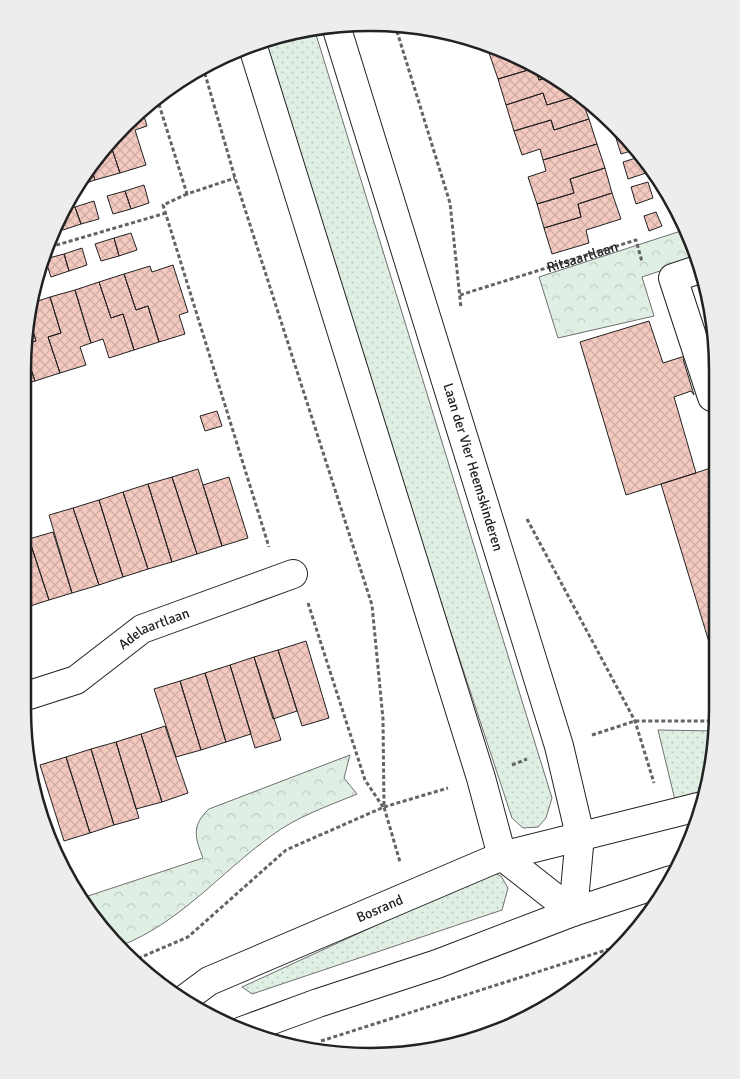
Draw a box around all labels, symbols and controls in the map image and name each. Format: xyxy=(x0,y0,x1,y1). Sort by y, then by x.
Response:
street label: Ritsaartlaan xyxy=(544,238,620,276)
street label: Laan der Vier Heemskinderen xyxy=(439,381,507,553)
street label: Adelaartlaan xyxy=(115,604,192,653)
street label: Bosrand xyxy=(354,891,405,926)

